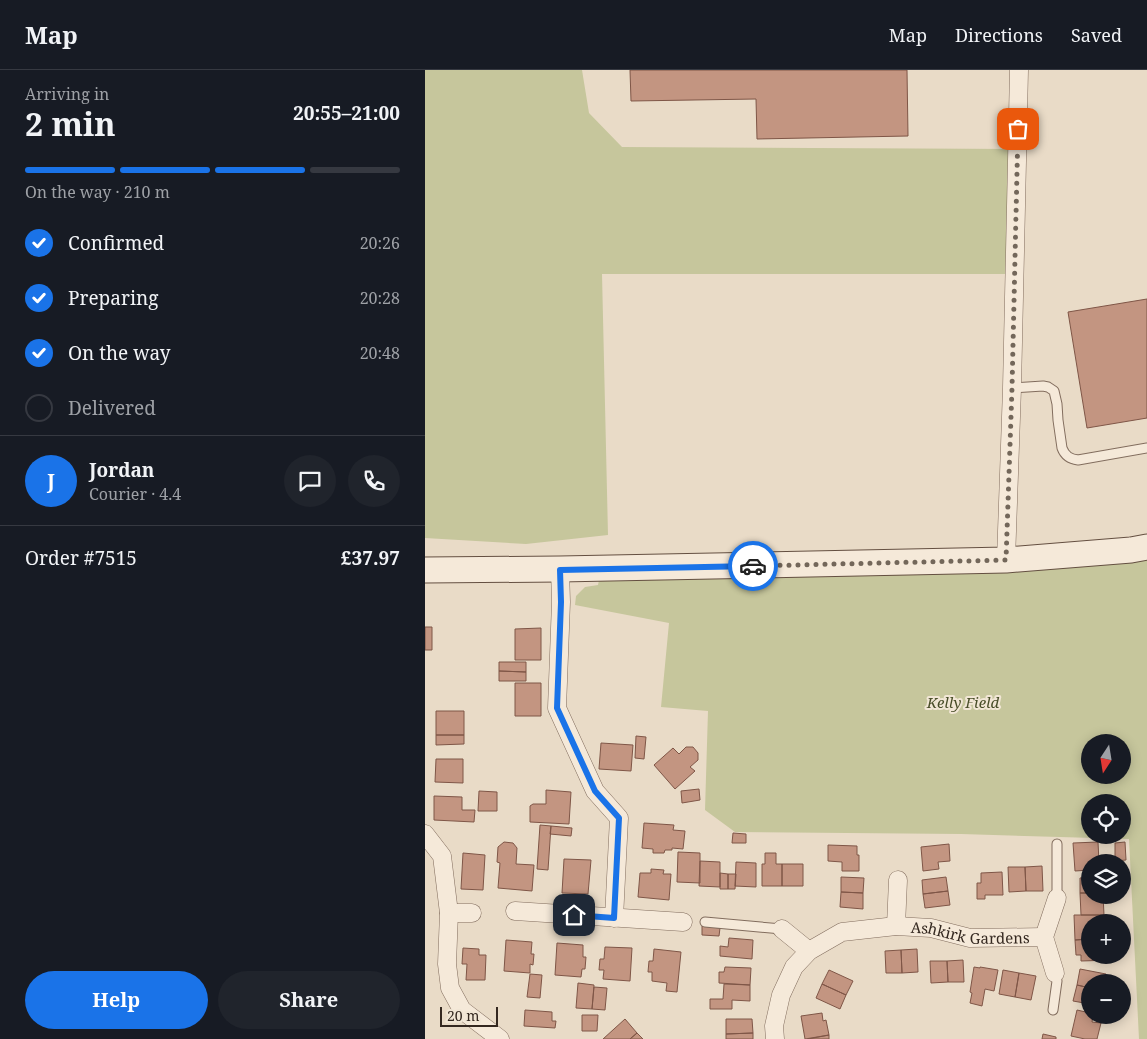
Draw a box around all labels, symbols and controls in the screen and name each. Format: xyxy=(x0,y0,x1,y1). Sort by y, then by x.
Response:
text: Map xyxy=(25,18,78,51)
text: Map xyxy=(889,23,927,47)
text: Directions xyxy=(955,23,1043,47)
text: Saved xyxy=(1071,23,1122,47)
text: Arriving in xyxy=(25,83,109,105)
text: 20:55–21:00 xyxy=(293,100,400,126)
text: 2 min xyxy=(25,102,116,145)
pin xyxy=(997,108,1039,150)
icon: bag xyxy=(1004,115,1032,143)
text: On the way · 210 m xyxy=(25,181,170,203)
icon: check xyxy=(25,229,53,257)
text: Confirmed xyxy=(68,230,164,256)
text: 20:26 xyxy=(360,232,400,254)
icon: check xyxy=(25,284,53,312)
text: Preparing xyxy=(68,285,158,311)
text: 20:28 xyxy=(360,287,400,309)
icon: check xyxy=(25,339,53,367)
text: On the way xyxy=(68,340,171,366)
text: 20:48 xyxy=(360,342,400,364)
text: Delivered xyxy=(68,395,156,421)
button: chat xyxy=(284,455,336,507)
button: phone xyxy=(348,455,400,507)
text: Jordan xyxy=(89,457,155,483)
text: J xyxy=(47,468,55,494)
text: Courier · 4.4 xyxy=(89,483,181,505)
courier xyxy=(728,541,778,591)
text: Order #7515 xyxy=(25,545,137,571)
text: £37.97 xyxy=(341,545,400,571)
icon: car xyxy=(739,552,767,580)
park label: Kelly Field xyxy=(926,692,1000,712)
north arrow xyxy=(1081,734,1131,784)
map controls xyxy=(1081,734,1131,1024)
button: locate xyxy=(1081,794,1131,844)
button: layers xyxy=(1081,854,1131,904)
pin xyxy=(553,894,595,936)
icon: home xyxy=(560,901,588,929)
button: + xyxy=(1081,914,1131,964)
street label: Ashkirk Gardens xyxy=(910,917,1030,948)
button: Help xyxy=(25,971,208,1029)
button: Share xyxy=(218,971,400,1029)
button: − xyxy=(1081,974,1131,1024)
scale bar xyxy=(440,1004,497,1027)
text: 20 m xyxy=(447,1006,480,1025)

